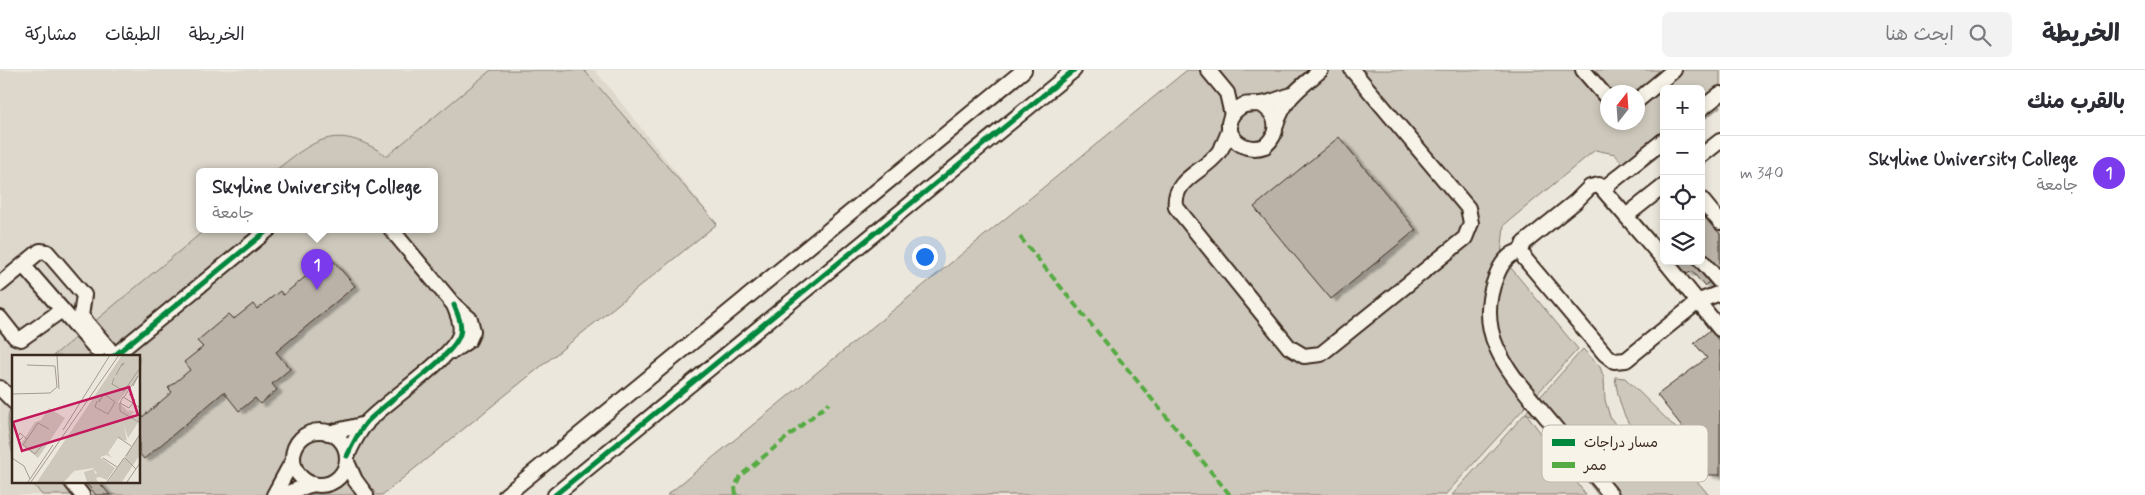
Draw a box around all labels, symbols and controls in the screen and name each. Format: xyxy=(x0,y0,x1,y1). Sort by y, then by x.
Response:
search box xyxy=(1662,12,2012,57)
text: الخريطة xyxy=(2042,19,2120,50)
icon: search xyxy=(1966,21,1994,49)
text: ابحث هنا xyxy=(1885,22,1954,47)
text: مشاركة xyxy=(25,23,77,47)
text: الطبقات xyxy=(105,23,161,47)
text: الخريطة xyxy=(189,23,245,47)
north arrow xyxy=(1600,85,1645,130)
map controls xyxy=(1660,85,1705,265)
button: + xyxy=(1660,85,1705,130)
text: بالقرب منك xyxy=(2027,88,2125,116)
button: − xyxy=(1660,130,1705,175)
text: Skyline University College xyxy=(1869,147,2078,172)
text: 340 m xyxy=(1740,163,1784,184)
text: 1 xyxy=(2105,163,2113,184)
popup xyxy=(196,168,438,233)
text: Skyline University College xyxy=(212,175,422,200)
button: locate xyxy=(1660,175,1705,220)
text: جامعة xyxy=(2036,175,2078,196)
text: جامعة xyxy=(212,203,254,224)
button: layers xyxy=(1660,220,1705,265)
your location xyxy=(912,244,938,270)
pin: 1 xyxy=(301,249,333,290)
inset map xyxy=(12,355,140,482)
legend xyxy=(1542,425,1708,482)
text: مسار دراجات xyxy=(1584,434,1658,452)
text: ممر xyxy=(1583,457,1607,475)

